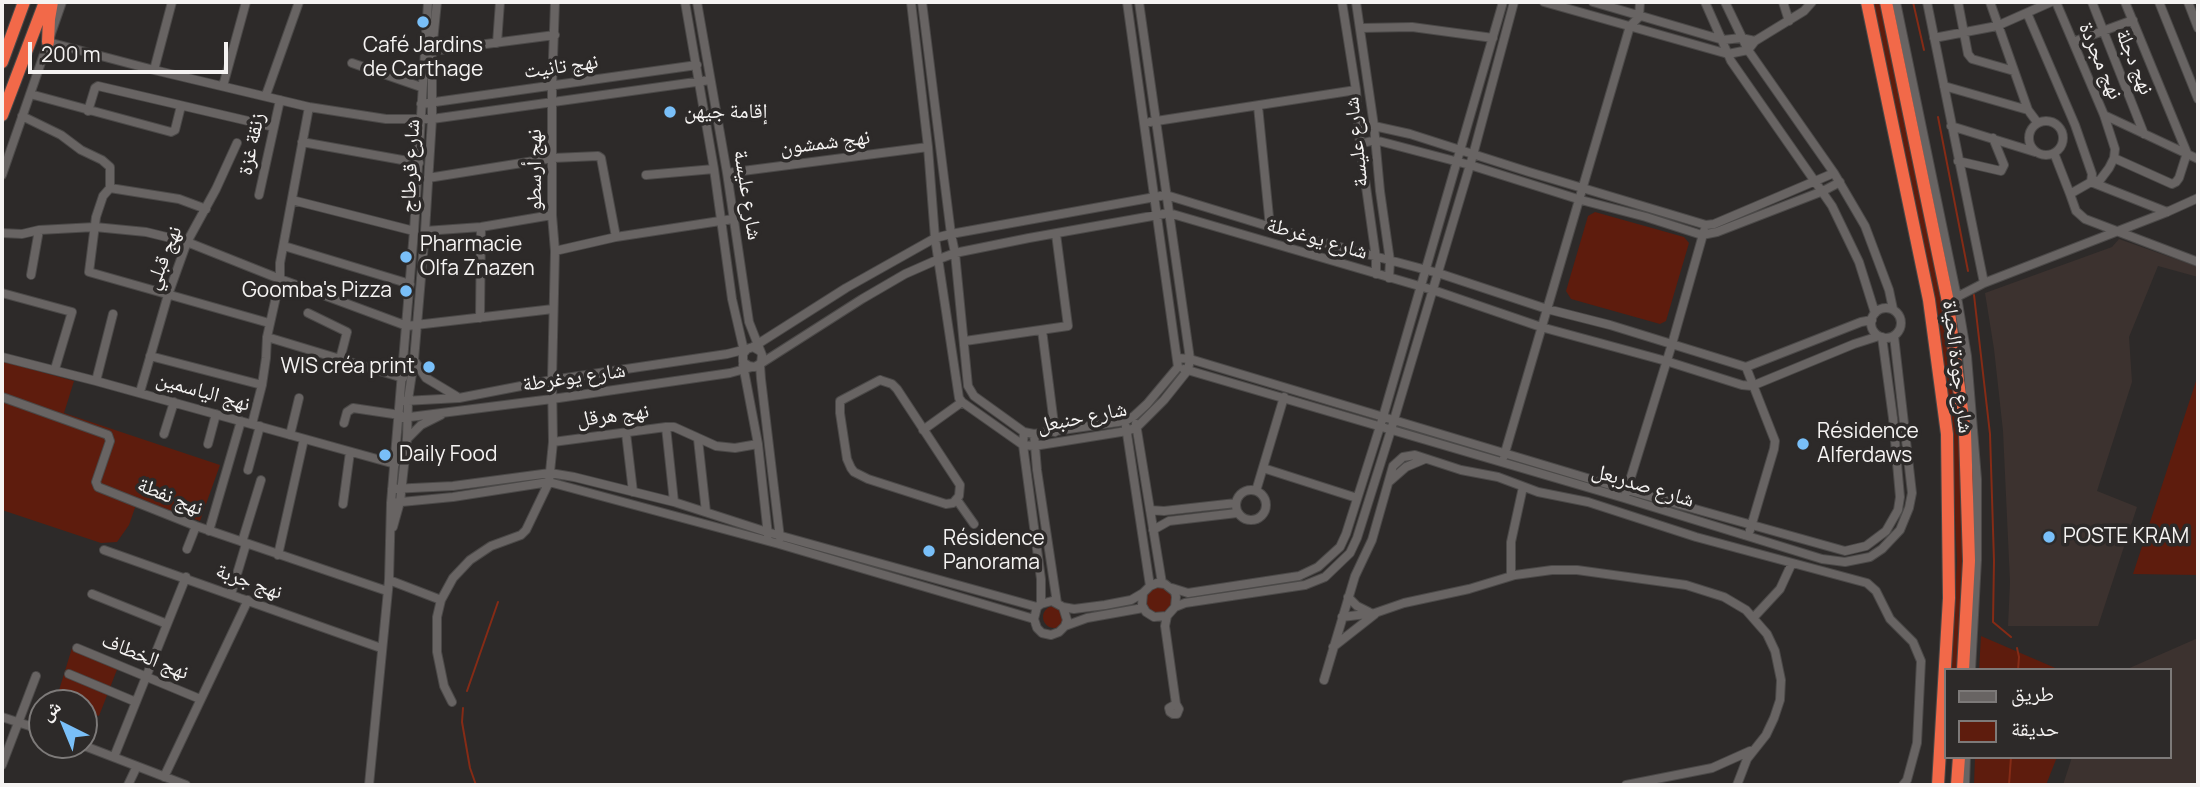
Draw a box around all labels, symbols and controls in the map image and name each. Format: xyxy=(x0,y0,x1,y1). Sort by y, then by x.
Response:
marker: Café Jardins de Carthage xyxy=(415,14,431,30)
street label: نهج مجردة xyxy=(2073,19,2127,103)
street label: نهج دجلة xyxy=(2109,25,2159,99)
scale bar xyxy=(32,28,231,72)
place label: Café Jardins de Carthage xyxy=(363,33,483,83)
text: 200 m xyxy=(41,40,101,68)
street label: نهج تانيت xyxy=(522,49,600,85)
street label: شارع عليسة xyxy=(1340,96,1374,188)
place label: إقامة جيهن xyxy=(684,99,768,125)
marker: إقامة جيهن xyxy=(662,104,678,120)
street label: زنقة غزة xyxy=(233,110,271,178)
street label: شارع قرطاج xyxy=(396,118,426,214)
street label: نهج شمشون xyxy=(779,125,871,161)
street label: نهج أرسطو xyxy=(522,129,548,211)
street label: شارع عليسة xyxy=(727,148,767,242)
street label: شارع يوغرطة xyxy=(1264,213,1370,265)
street label: نهج قبلي xyxy=(140,222,188,294)
place label: Pharmacie Olfa Znazen xyxy=(420,232,535,282)
marker: Pharmacie Olfa Znazen xyxy=(398,249,414,265)
place label: Goomba's Pizza xyxy=(242,278,392,304)
marker: Goomba's Pizza xyxy=(398,283,414,299)
street label: شارع جودة الحياة xyxy=(1936,299,1978,435)
place label: WIS créa print xyxy=(280,354,415,380)
street label: شارع يوغرطة xyxy=(521,358,627,398)
marker: WIS créa print xyxy=(421,359,437,375)
street label: نهج الياسمين xyxy=(153,367,253,417)
street label: شارع حنبعل xyxy=(1035,397,1129,439)
street label: نهج هرقل xyxy=(576,399,650,433)
place label: Résidence Alferdaws xyxy=(1817,419,1919,469)
marker: Résidence Alferdaws xyxy=(1795,436,1811,452)
place label: Daily Food xyxy=(399,442,497,468)
marker: Daily Food xyxy=(377,447,393,463)
street label: شارع صدربعل xyxy=(1589,459,1697,513)
street label: نهج نفطة xyxy=(133,472,207,522)
place label: POSTE KRAM xyxy=(2063,524,2189,550)
place label: Résidence Panorama xyxy=(943,526,1045,576)
marker: POSTE KRAM xyxy=(2041,529,2057,545)
marker: Résidence Panorama xyxy=(921,543,937,559)
street label: نهج جربة xyxy=(212,558,286,606)
street label: نهج الخطاف xyxy=(98,628,192,686)
legend xyxy=(1944,668,2172,759)
text: طريق xyxy=(2011,679,2054,707)
north arrow xyxy=(28,689,98,759)
text: ش xyxy=(34,694,66,726)
text: حديقة xyxy=(2011,714,2059,742)

